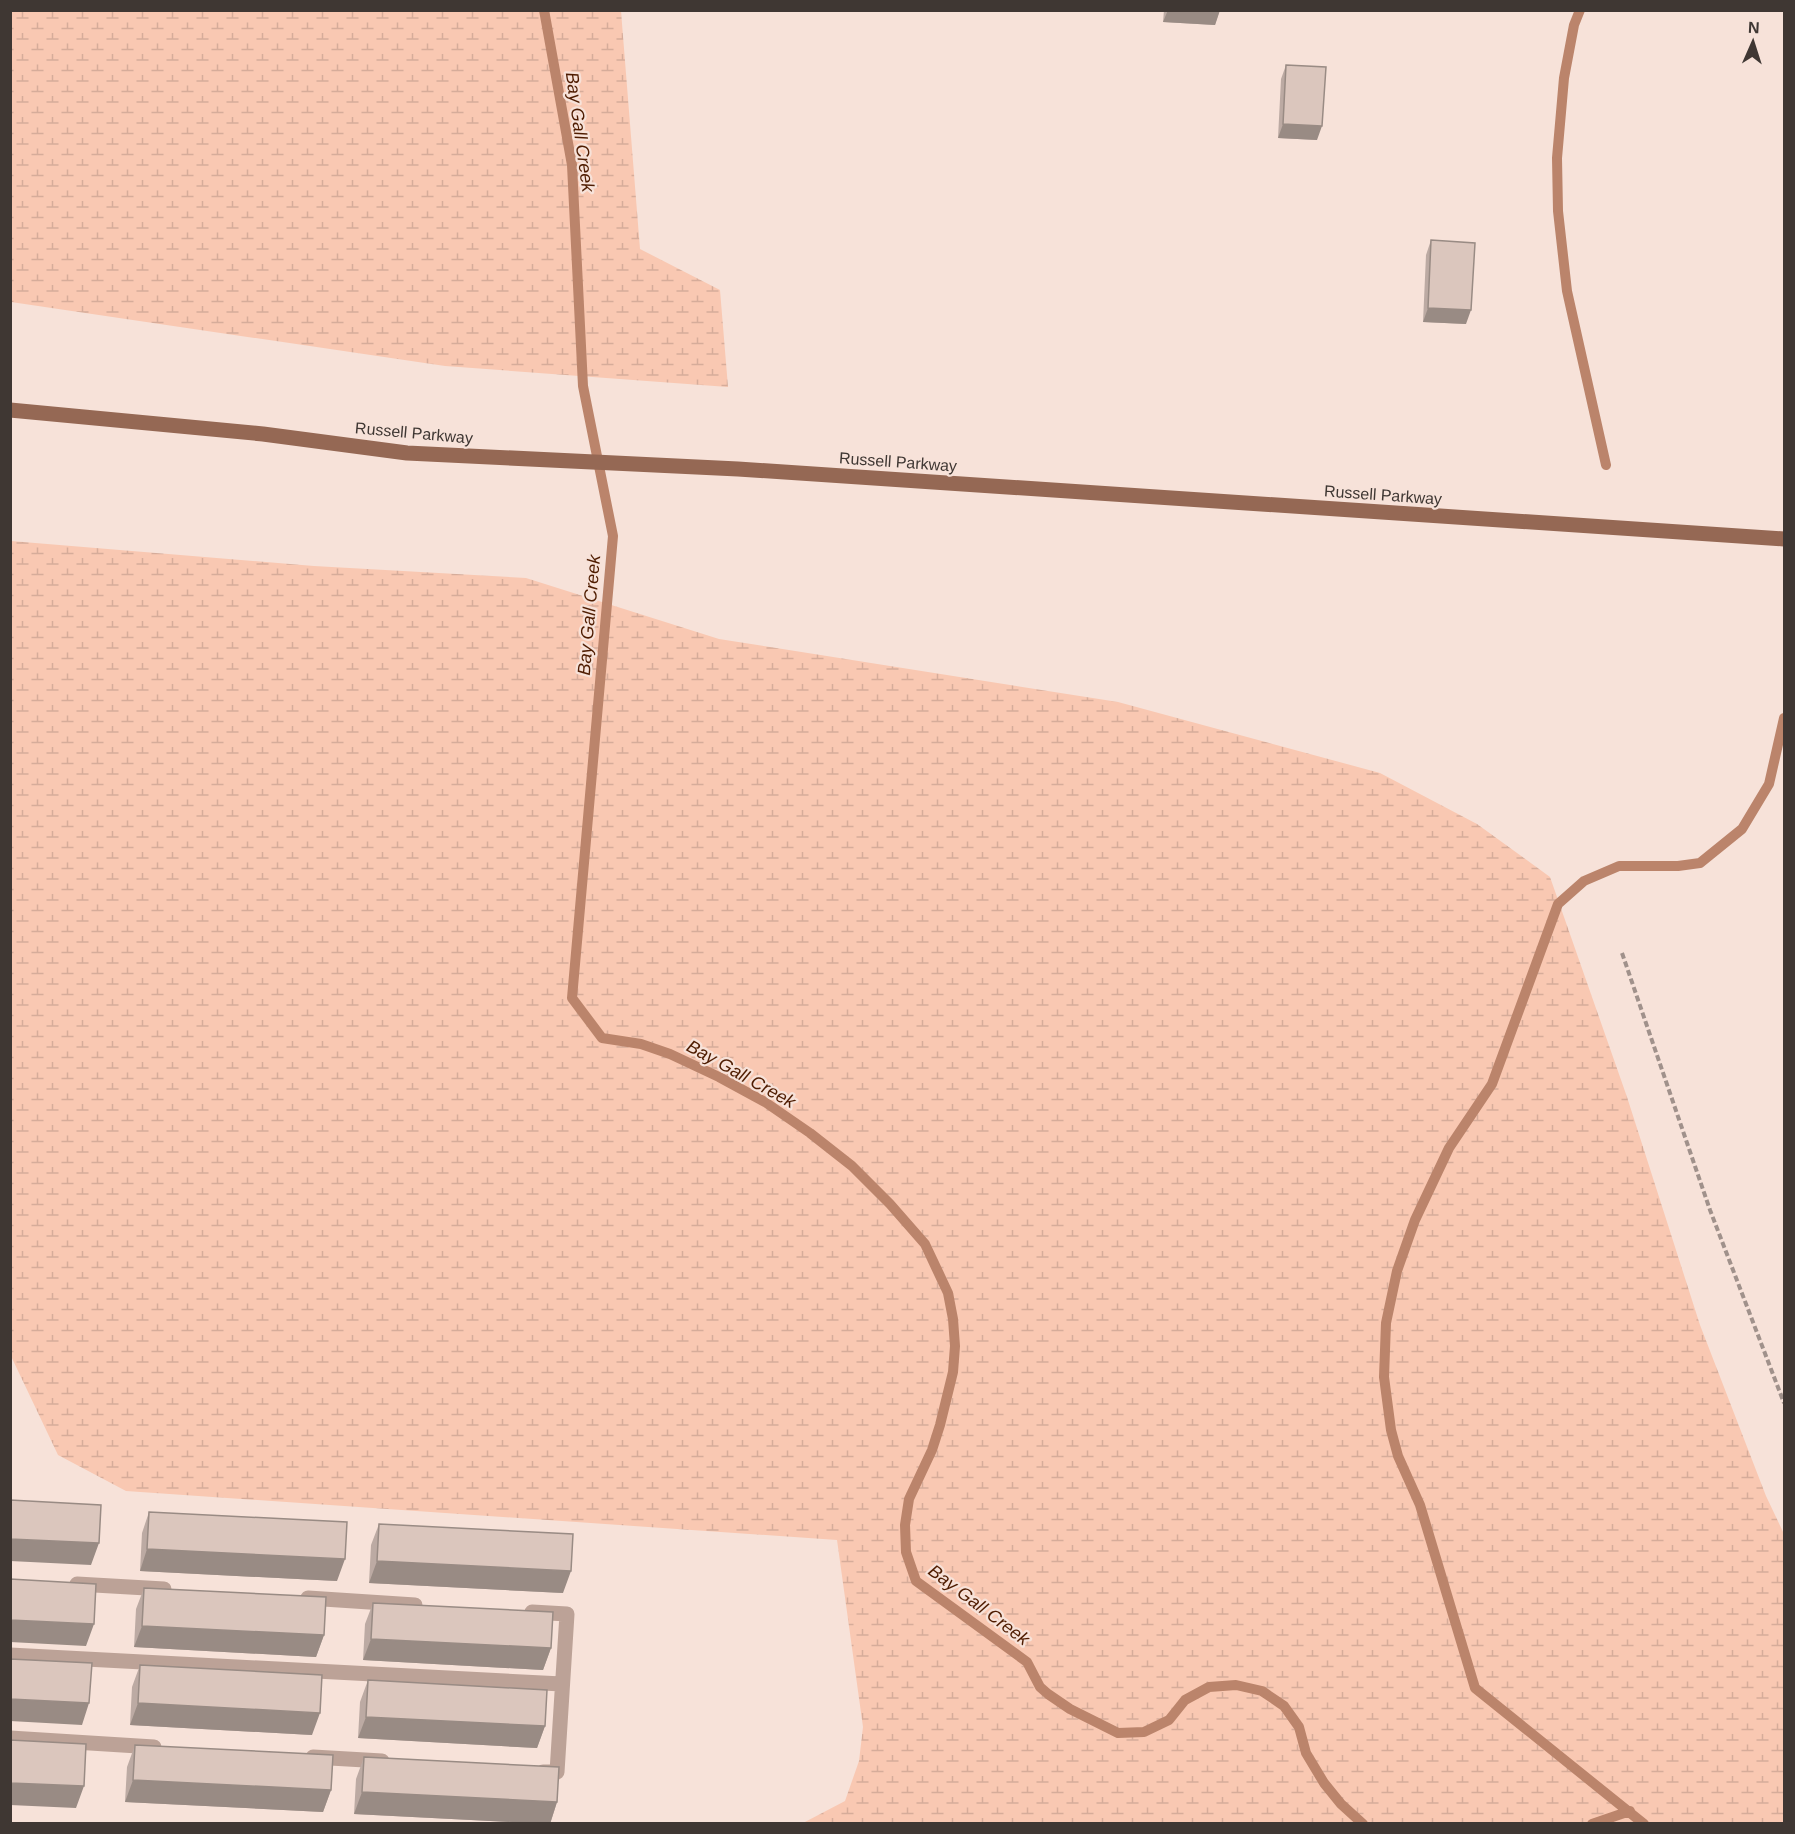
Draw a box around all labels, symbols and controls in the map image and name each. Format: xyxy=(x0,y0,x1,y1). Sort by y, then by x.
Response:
north arrow xyxy=(1723,12,1783,72)
text: N xyxy=(1748,19,1760,36)
water label: Bay Gall Creek xyxy=(562,71,598,194)
street label: Russell Parkway xyxy=(354,419,474,447)
street label: Russell Parkway xyxy=(838,449,958,475)
street label: Russell Parkway xyxy=(1323,482,1443,508)
water label: Bay Gall Creek xyxy=(574,553,604,676)
water label: Bay Gall Creek xyxy=(683,1036,800,1113)
water label: Bay Gall Creek xyxy=(925,1561,1034,1650)

